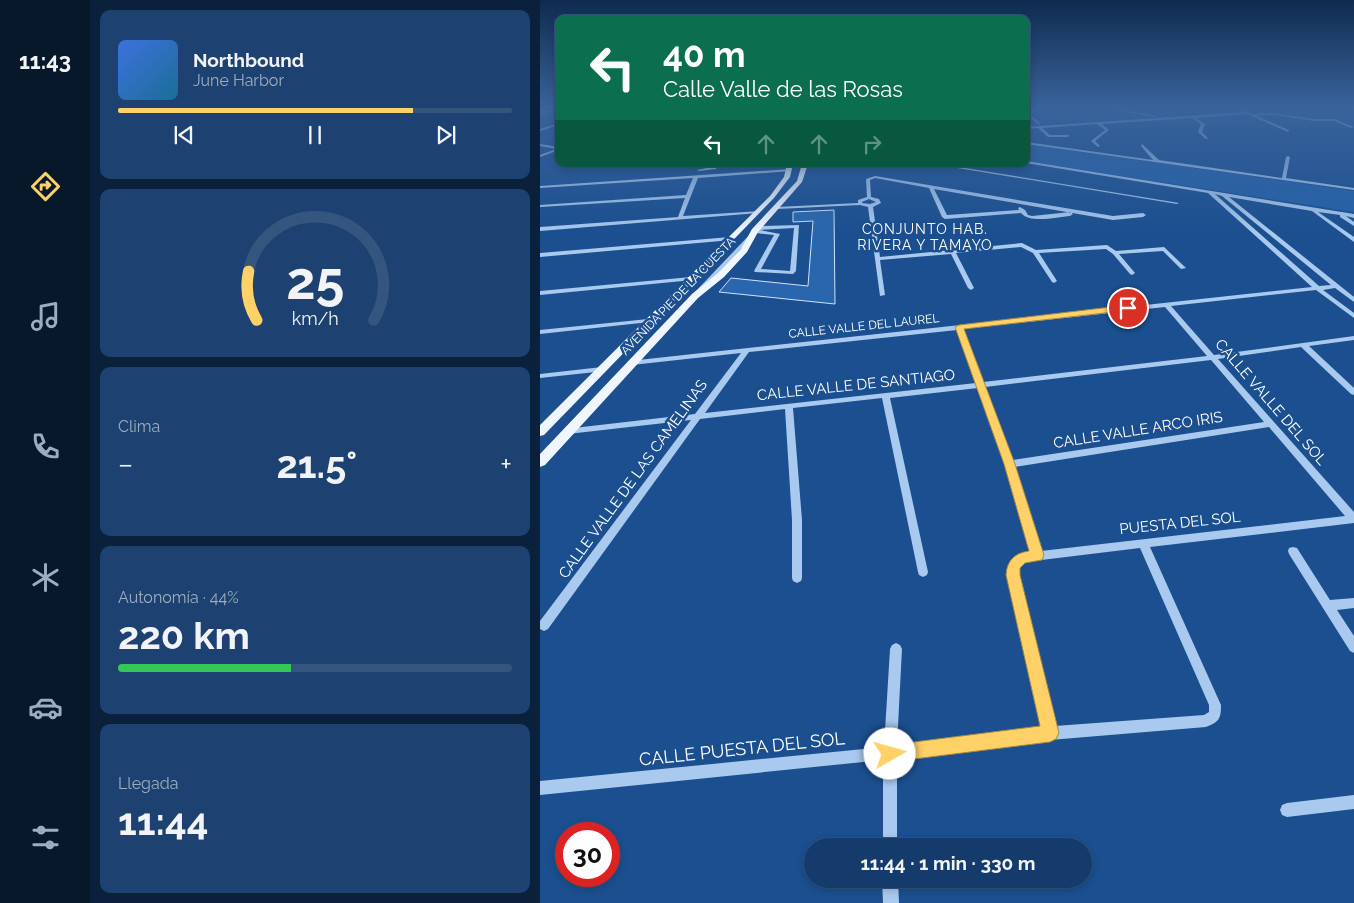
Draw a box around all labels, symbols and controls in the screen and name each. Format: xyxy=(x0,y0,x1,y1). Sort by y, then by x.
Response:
text: 40 m xyxy=(663,34,745,75)
icon: left xyxy=(580,35,645,100)
text: 11:43 xyxy=(19,48,71,74)
text: Northbound xyxy=(193,49,304,71)
text: June Harbor xyxy=(193,71,284,90)
text: Calle Valle de las Rosas xyxy=(663,76,903,102)
icon: previous xyxy=(170,121,198,149)
icon: pause xyxy=(301,121,329,149)
icon: next xyxy=(432,121,460,149)
icon: left xyxy=(699,130,727,158)
icon: ahead xyxy=(752,130,780,158)
icon: ahead xyxy=(805,130,833,158)
icon: right xyxy=(858,130,886,158)
icon: directions xyxy=(28,169,63,204)
district label: CONJUNTO HAB. RIVERA Y TAMAYO xyxy=(857,221,993,253)
street label: AVENIDA PIE DE LA CUESTA xyxy=(618,234,738,358)
text: 25 xyxy=(286,250,344,311)
pin xyxy=(1107,287,1149,329)
icon: arrive xyxy=(1114,294,1142,322)
icon: music xyxy=(28,299,63,334)
text: km/h xyxy=(291,308,339,329)
street label: CALLE VALLE DEL LAUREL xyxy=(788,311,940,341)
street label: CALLE VALLE DEL SOL xyxy=(1211,335,1331,469)
street label: CALLE VALLE DE SANTIAGO xyxy=(756,366,956,404)
street label: CALLE VALLE DE LAS CAMELINAS xyxy=(555,376,711,582)
street label: CALLE VALLE ARCO IRIS xyxy=(1052,408,1224,452)
text: Clima xyxy=(118,417,160,436)
icon: phone xyxy=(28,429,63,464)
text: 21.5° xyxy=(276,442,357,487)
text: − xyxy=(118,448,133,481)
text: + xyxy=(500,448,512,481)
street label: PUESTA DEL SOL xyxy=(1119,508,1242,538)
icon: climate xyxy=(28,560,63,595)
text: Autonomía · 44% xyxy=(118,588,239,607)
text: 220 km xyxy=(118,613,250,658)
icon: car xyxy=(28,690,63,725)
street label: CALLE PUESTA DEL SOL xyxy=(638,727,846,770)
position arrow xyxy=(863,727,915,779)
text: Llegada xyxy=(118,774,178,793)
text: 11:44 xyxy=(118,799,208,844)
icon: filters xyxy=(28,820,63,855)
speed limit sign: 30 xyxy=(555,822,620,887)
text: 11:44 · 1 min · 330 m xyxy=(860,852,1036,874)

